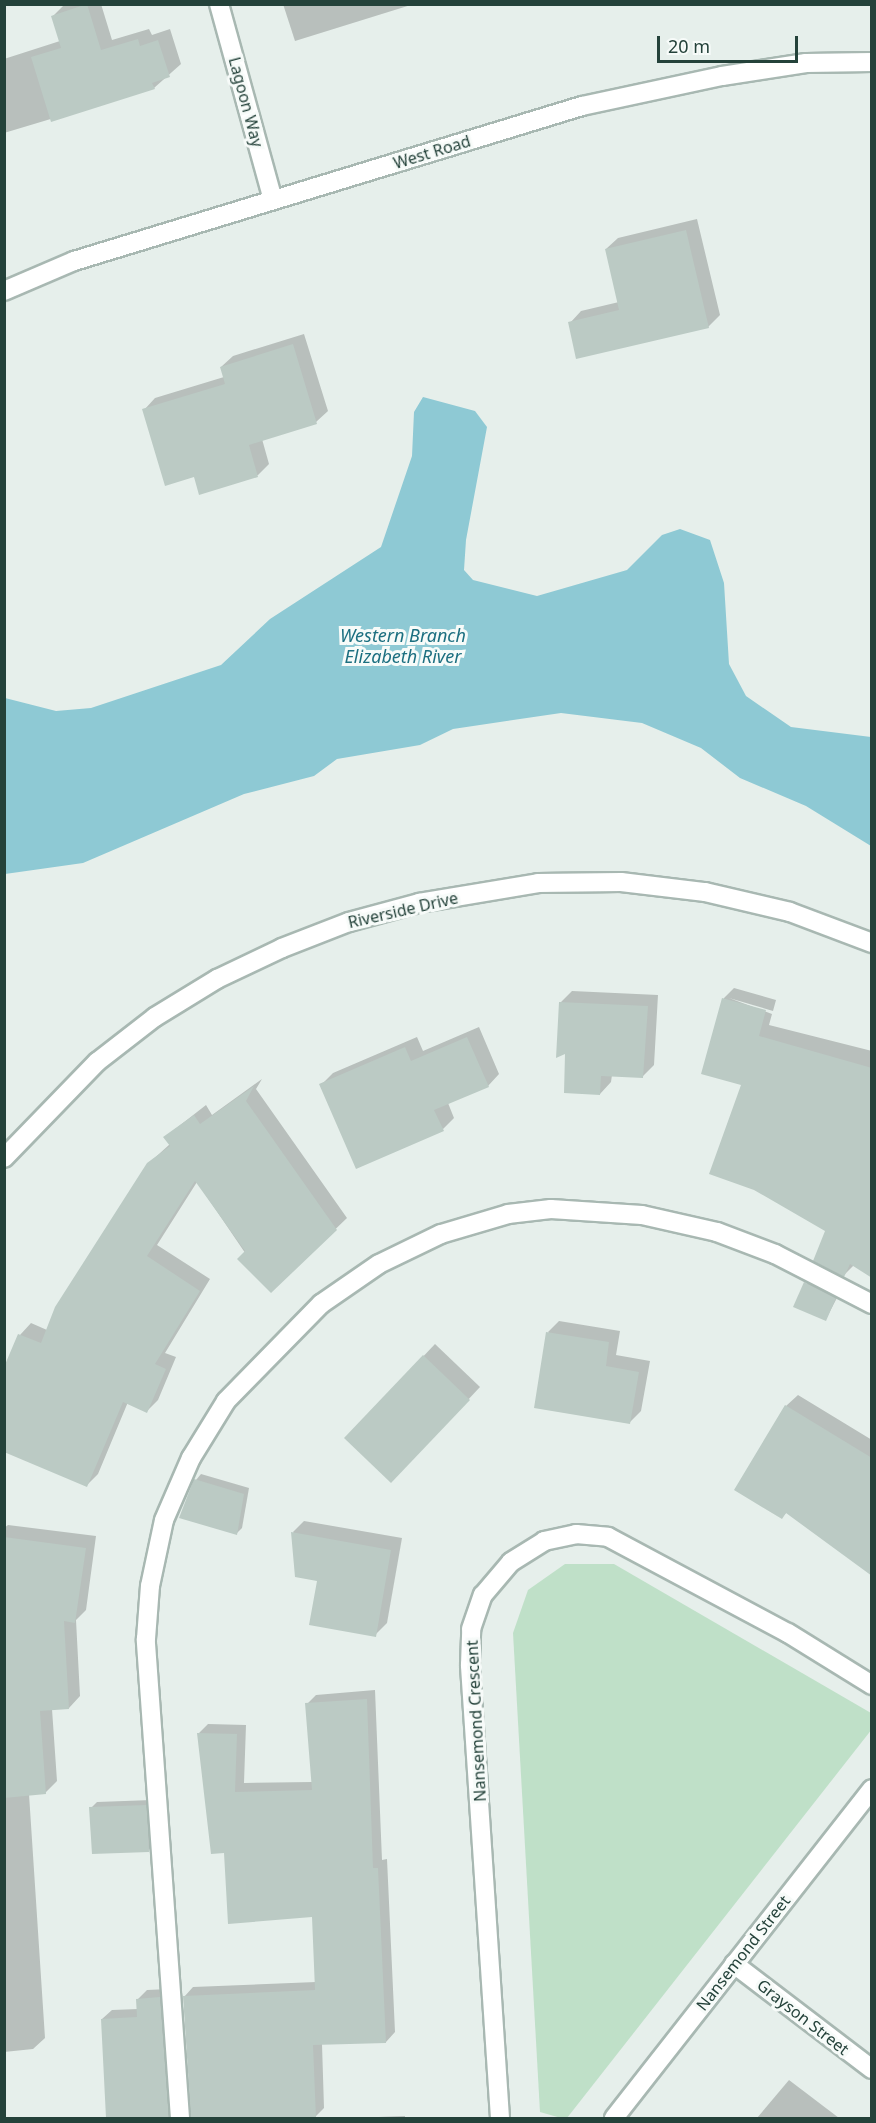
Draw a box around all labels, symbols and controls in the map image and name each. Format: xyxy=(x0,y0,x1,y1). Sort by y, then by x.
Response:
scale bar xyxy=(660,24,801,62)
text: 20 m xyxy=(668,34,710,58)
street label: Lagoon Way xyxy=(225,55,267,149)
street label: West Road xyxy=(391,131,473,173)
water label: Western Branch Elizabeth River xyxy=(340,625,466,668)
street label: Riverside Drive xyxy=(346,888,460,932)
street label: Nansemond Crescent xyxy=(462,1640,490,1802)
street label: Nansemond Street xyxy=(692,1892,794,2014)
street label: Grayson Street xyxy=(753,1975,853,2059)

